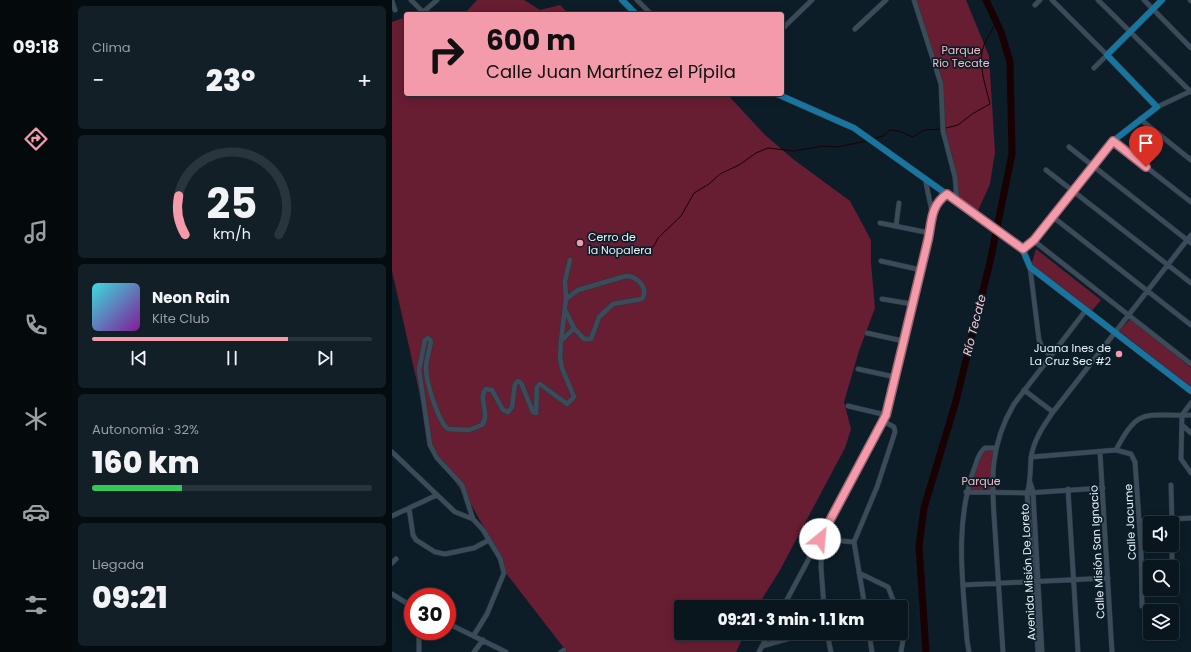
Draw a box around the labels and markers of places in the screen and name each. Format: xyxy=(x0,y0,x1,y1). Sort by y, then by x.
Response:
pin xyxy=(1129,126,1163,167)
place label: Cerro de la Nopalera xyxy=(588,229,652,258)
marker: Cerro de la Nopalera xyxy=(575,238,585,248)
place label: Juana Ines de La Cruz Sec #2 xyxy=(1030,340,1111,369)
marker: Juana Ines de La Cruz Sec #2 xyxy=(1114,349,1124,359)

